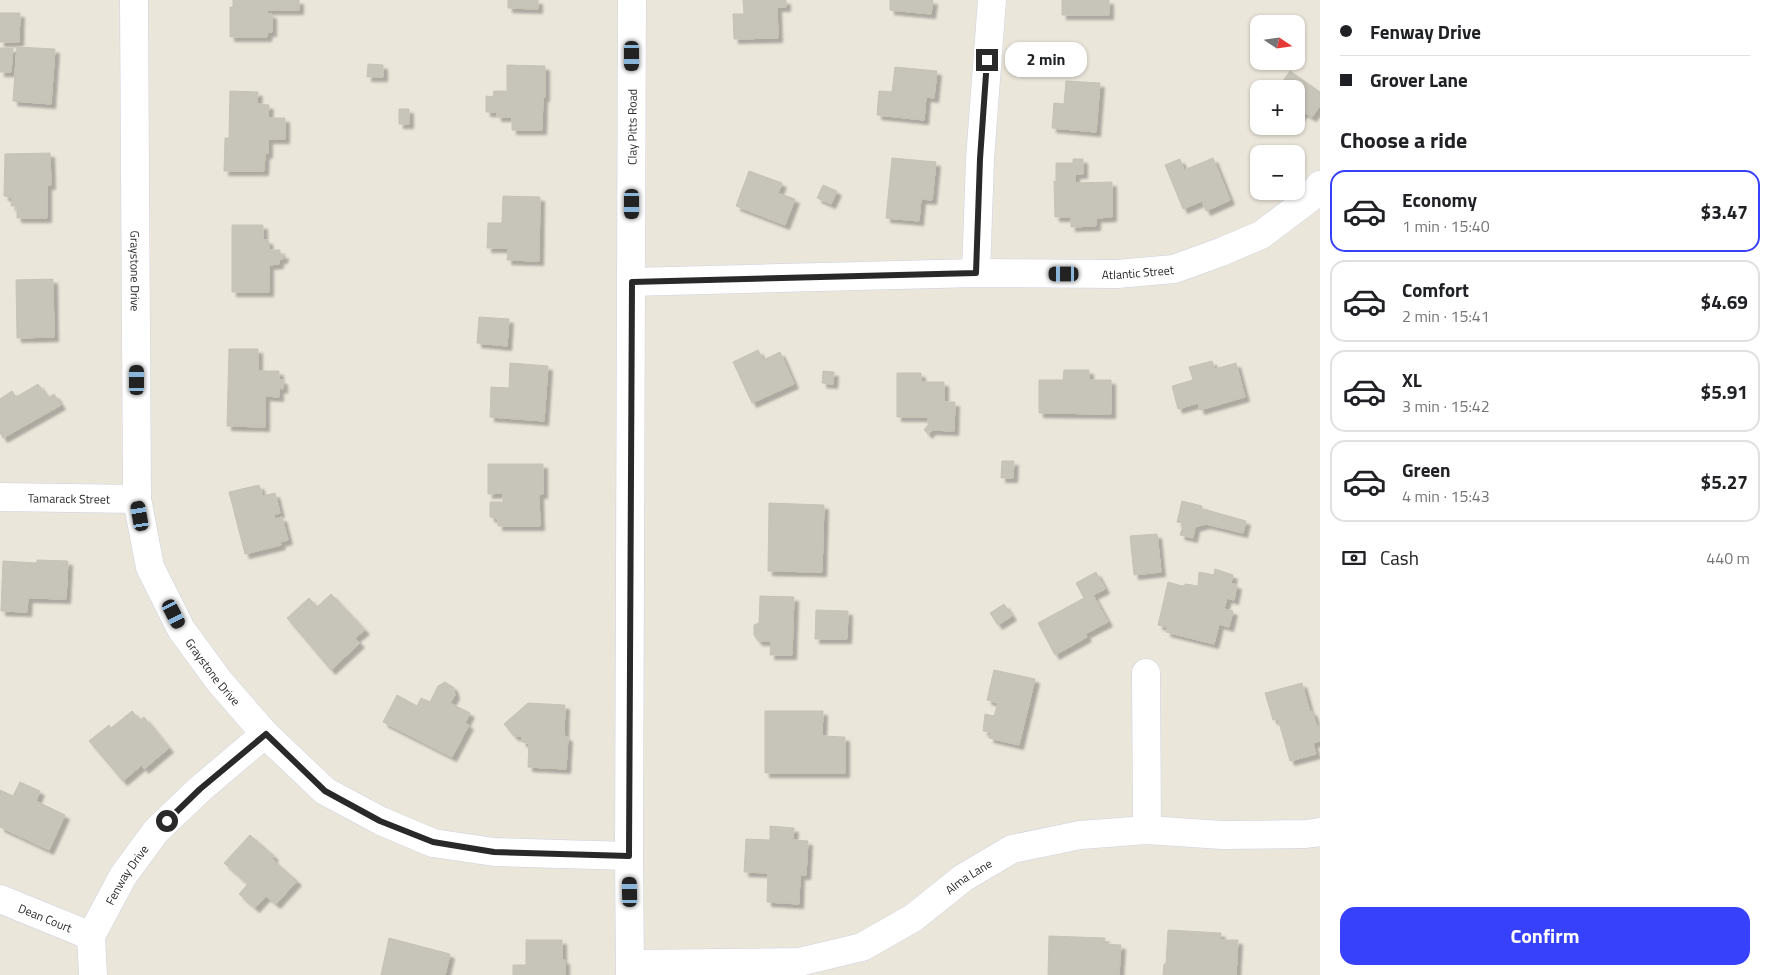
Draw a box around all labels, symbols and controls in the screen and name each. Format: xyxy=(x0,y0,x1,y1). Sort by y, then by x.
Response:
north arrow xyxy=(1250,15,1305,70)
map controls xyxy=(1250,15,1305,200)
text: Fenway Drive xyxy=(1370,17,1481,46)
car xyxy=(624,41,639,71)
callout: 2 min xyxy=(1004,42,1087,78)
text: 2 min xyxy=(1027,47,1065,71)
route end xyxy=(976,49,998,71)
text: Grover Lane xyxy=(1370,65,1468,94)
button: + xyxy=(1250,80,1305,135)
street label: Clay Pitts Road xyxy=(622,89,641,165)
text: Choose a ride xyxy=(1340,123,1467,157)
button: − xyxy=(1250,145,1305,200)
text: Economy xyxy=(1402,185,1477,214)
car xyxy=(624,189,639,219)
icon: car xyxy=(1342,189,1387,234)
text: $3.47 xyxy=(1701,197,1748,226)
text: 1 min · 15:40 xyxy=(1402,214,1490,238)
street label: Graystone Drive xyxy=(126,231,145,311)
street label: Atlantic Street xyxy=(1102,259,1175,284)
car xyxy=(1049,267,1079,282)
text: Comfort xyxy=(1402,275,1469,304)
icon: car xyxy=(1342,279,1387,324)
text: $4.69 xyxy=(1701,287,1748,316)
text: 2 min · 15:41 xyxy=(1402,304,1490,328)
car xyxy=(129,365,144,395)
text: XL xyxy=(1402,365,1422,394)
icon: car xyxy=(1342,369,1387,414)
text: $5.91 xyxy=(1701,377,1748,406)
text: 3 min · 15:42 xyxy=(1402,394,1490,418)
text: Green xyxy=(1402,455,1451,484)
icon: car xyxy=(1342,459,1387,504)
text: $5.27 xyxy=(1701,467,1748,496)
text: 4 min · 15:43 xyxy=(1402,484,1490,508)
street label: Tamarack Street xyxy=(28,488,111,508)
car xyxy=(130,500,149,532)
text: Cash xyxy=(1380,543,1419,572)
icon: cash xyxy=(1340,544,1368,572)
text: 440 m xyxy=(1706,546,1750,570)
car xyxy=(160,597,187,631)
street label: Graystone Drive xyxy=(181,634,245,709)
route start xyxy=(156,810,178,832)
street label: Fenway Drive xyxy=(100,840,153,908)
street label: Alma Lane xyxy=(941,854,995,898)
car xyxy=(622,877,637,907)
street label: Dean Court xyxy=(16,898,76,937)
button: Confirm xyxy=(1340,907,1750,965)

